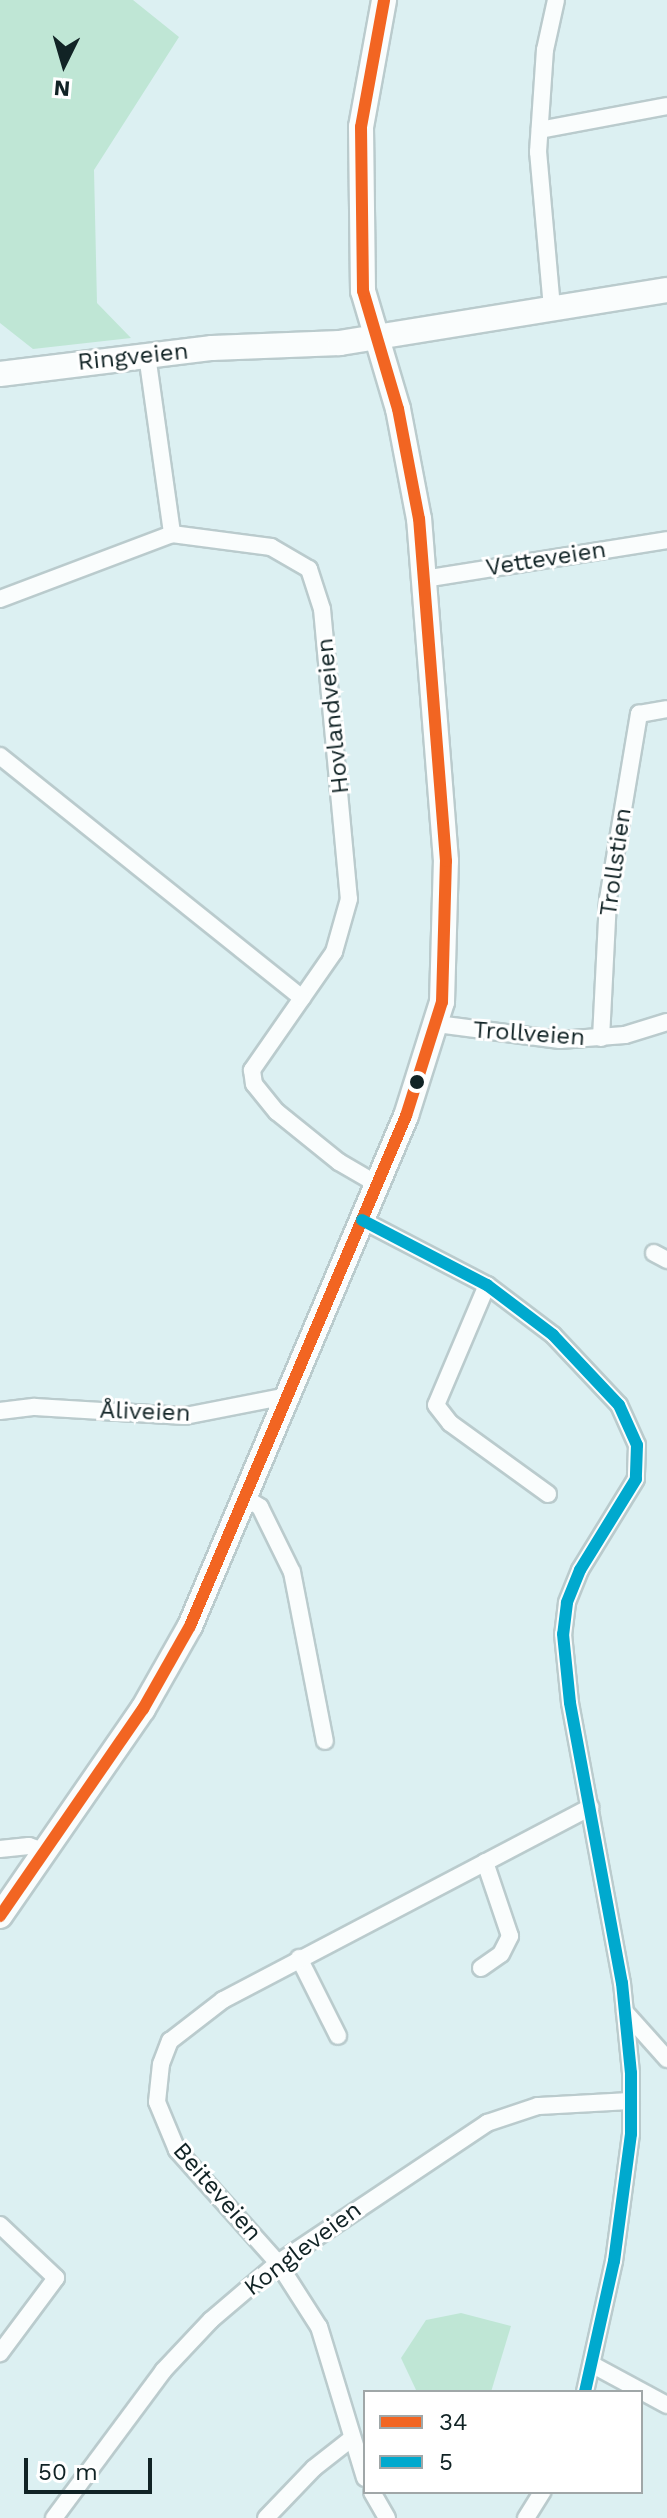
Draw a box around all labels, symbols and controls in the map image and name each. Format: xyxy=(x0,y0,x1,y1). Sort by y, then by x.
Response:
north arrow xyxy=(24,24,104,104)
text: N xyxy=(53,75,71,102)
street label: Ringveien xyxy=(76,337,190,377)
street label: Vetteveien xyxy=(484,535,608,583)
street label: Hovlandveien xyxy=(310,637,356,795)
street label: Trollstien xyxy=(594,806,638,918)
street label: Trollveien xyxy=(472,1016,586,1052)
unlabelled marker xyxy=(409,1074,425,1090)
street label: Åliveien xyxy=(99,1396,191,1428)
street label: Beiteveien xyxy=(166,2137,268,2247)
street label: Kongleveien xyxy=(239,2196,367,2302)
legend xyxy=(363,2390,643,2494)
text: 34 xyxy=(439,2408,468,2436)
scale bar xyxy=(28,2442,156,2492)
text: 5 xyxy=(439,2448,453,2476)
text: 50 m xyxy=(38,2458,98,2486)

